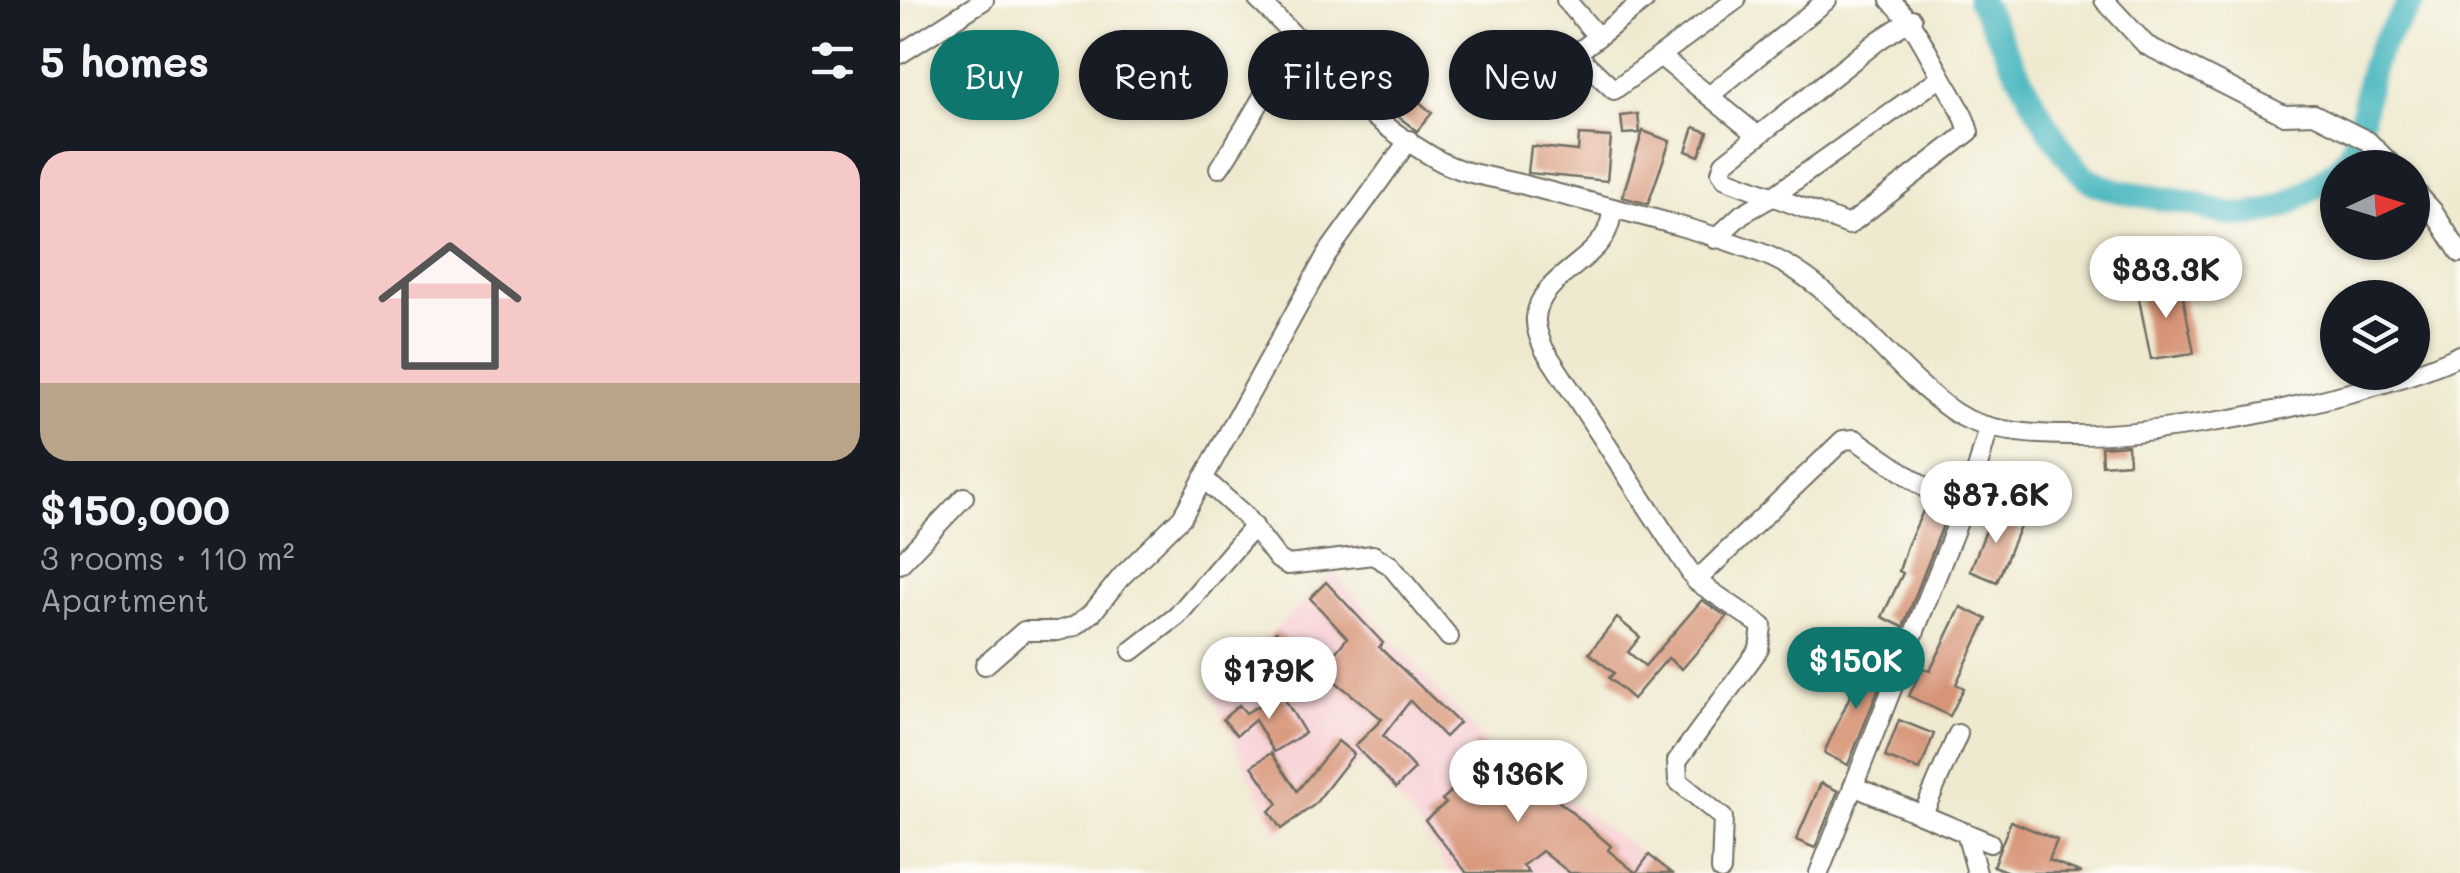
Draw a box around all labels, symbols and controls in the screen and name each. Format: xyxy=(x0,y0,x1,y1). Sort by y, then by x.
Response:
chip: Buy xyxy=(930,30,1059,120)
chip: Rent xyxy=(1079,30,1228,120)
chip: Filters xyxy=(1248,30,1429,120)
chip: New xyxy=(1449,30,1593,120)
text: 5 homes xyxy=(40,33,209,88)
icon: filters xyxy=(805,33,860,88)
north arrow xyxy=(2320,150,2430,260)
map controls xyxy=(2320,150,2430,390)
icon: home xyxy=(360,216,540,396)
pin: $83.3K xyxy=(2085,236,2247,321)
text: $83.3K xyxy=(2112,247,2220,289)
button: layers xyxy=(2320,280,2430,390)
pin: $87.6K xyxy=(1915,461,2077,546)
text: $87.6K xyxy=(1942,472,2050,514)
text: $150,000 xyxy=(40,481,230,536)
text: 3 rooms · 110 m² xyxy=(40,536,295,578)
text: Apartment xyxy=(40,578,209,620)
pin: $150K xyxy=(1786,627,1926,712)
pin: $179K xyxy=(1199,637,1339,722)
text: $150K xyxy=(1809,638,1903,680)
text: $179K xyxy=(1223,648,1315,690)
pin: $136K xyxy=(1448,740,1588,825)
text: $136K xyxy=(1471,751,1565,793)

